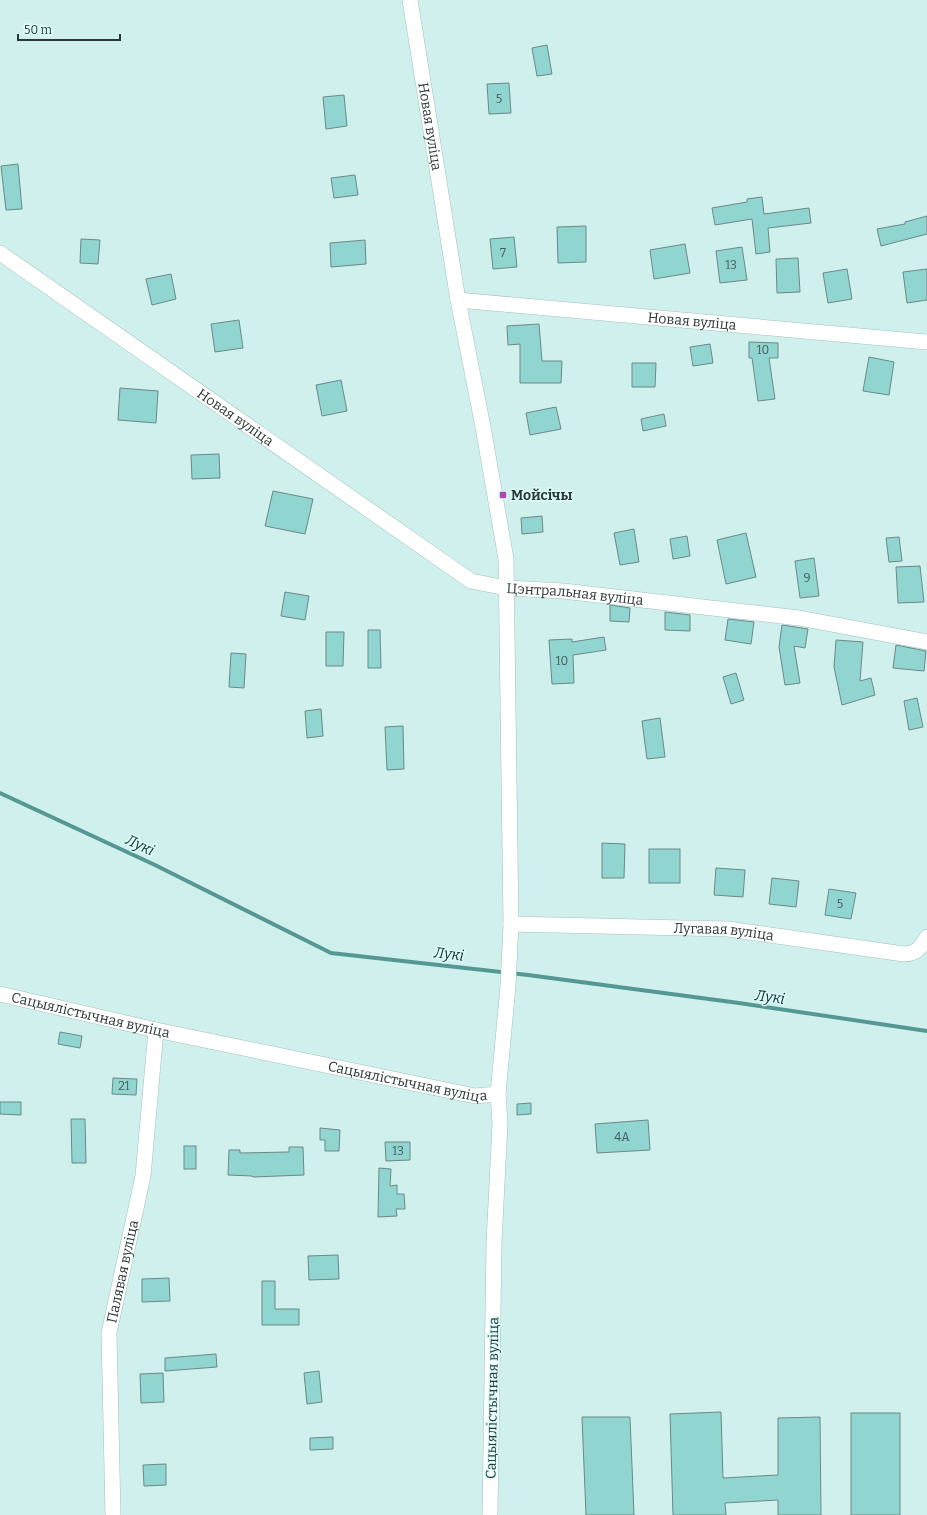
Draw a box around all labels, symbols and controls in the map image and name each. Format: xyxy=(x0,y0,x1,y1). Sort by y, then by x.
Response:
scale bar xyxy=(18,16,120,42)
text: 50 m xyxy=(24,23,53,37)
street label: Новая вуліца xyxy=(414,81,445,172)
house number: 5 xyxy=(496,92,502,106)
house number: 7 xyxy=(500,246,506,260)
house number: 13 xyxy=(725,258,737,272)
street label: Новая вуліца xyxy=(647,309,737,334)
house number: 10 xyxy=(757,343,769,357)
street label: Новая вуліца xyxy=(194,385,277,450)
place label: Мойсічы xyxy=(511,487,572,504)
marker: Мойсічы xyxy=(498,490,508,500)
house number: 9 xyxy=(803,571,811,585)
street label: Цэнтральная вуліца xyxy=(506,580,645,609)
house number: 10 xyxy=(556,654,568,668)
water label: Лукі xyxy=(122,830,157,859)
house number: 5 xyxy=(837,897,843,911)
street label: Лугавая вуліца xyxy=(673,920,775,944)
water label: Лукі xyxy=(432,943,465,965)
water label: Лукі xyxy=(753,986,786,1008)
street label: Сацыялістычная вуліца xyxy=(10,989,172,1042)
street label: Сацыялістычная вуліца xyxy=(326,1058,488,1106)
house number: 21 xyxy=(118,1079,130,1093)
house number: 4А xyxy=(614,1130,630,1144)
house number: 13 xyxy=(392,1144,404,1158)
street label: Палявая вуліца xyxy=(103,1218,142,1325)
street label: Сацыялістычная вуліца xyxy=(483,1317,502,1479)

